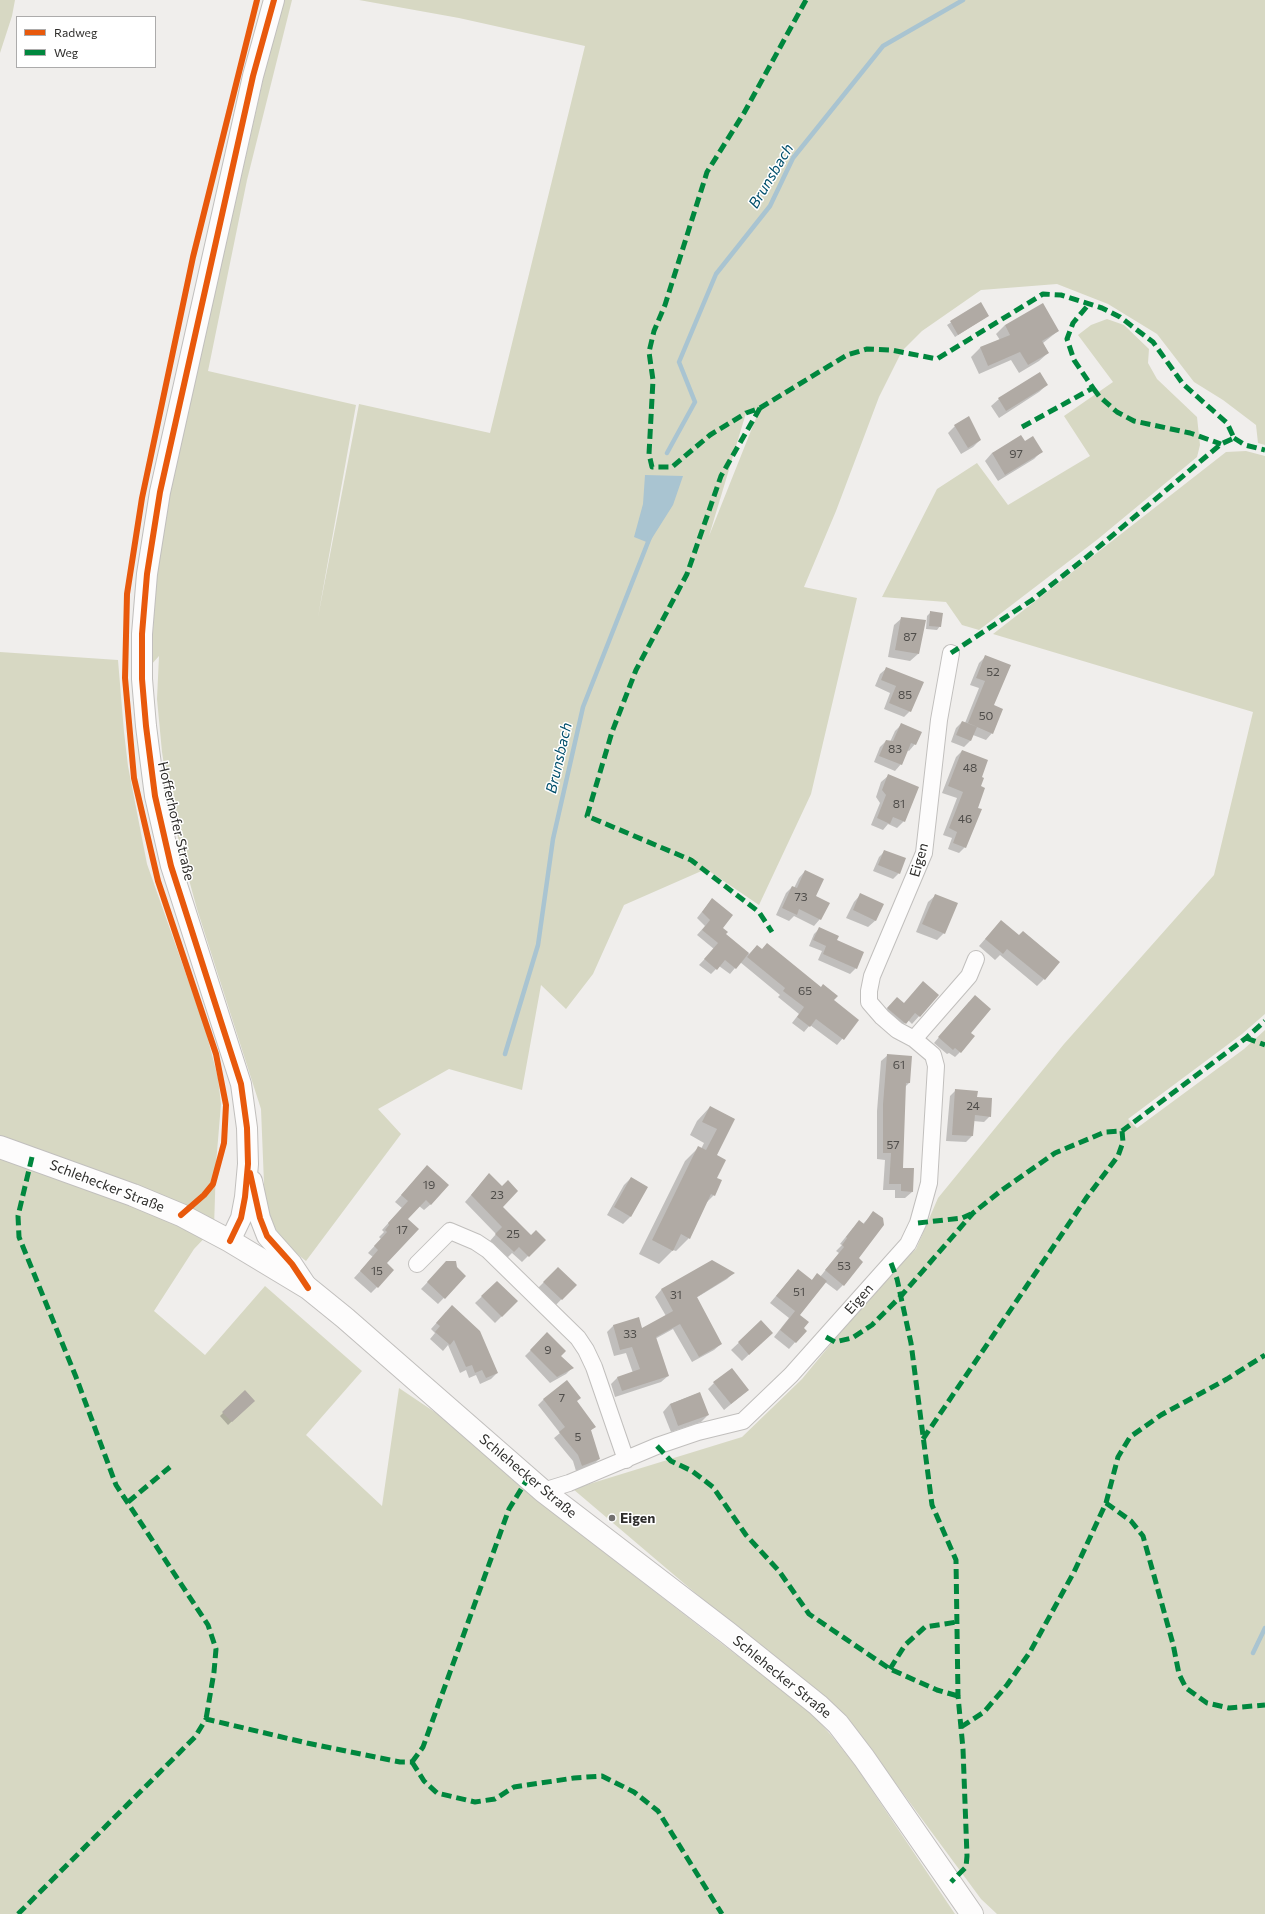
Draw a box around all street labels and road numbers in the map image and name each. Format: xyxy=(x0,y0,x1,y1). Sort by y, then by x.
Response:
street label: Hofferhofer Straße xyxy=(154,760,198,882)
street label: Eigen xyxy=(906,841,932,879)
street label: Schlehecker Straße xyxy=(47,1156,167,1216)
street label: Eigen xyxy=(841,1280,877,1318)
street label: Schlehecker Straße xyxy=(476,1430,580,1522)
street label: Schlehecker Straße xyxy=(729,1632,835,1722)

